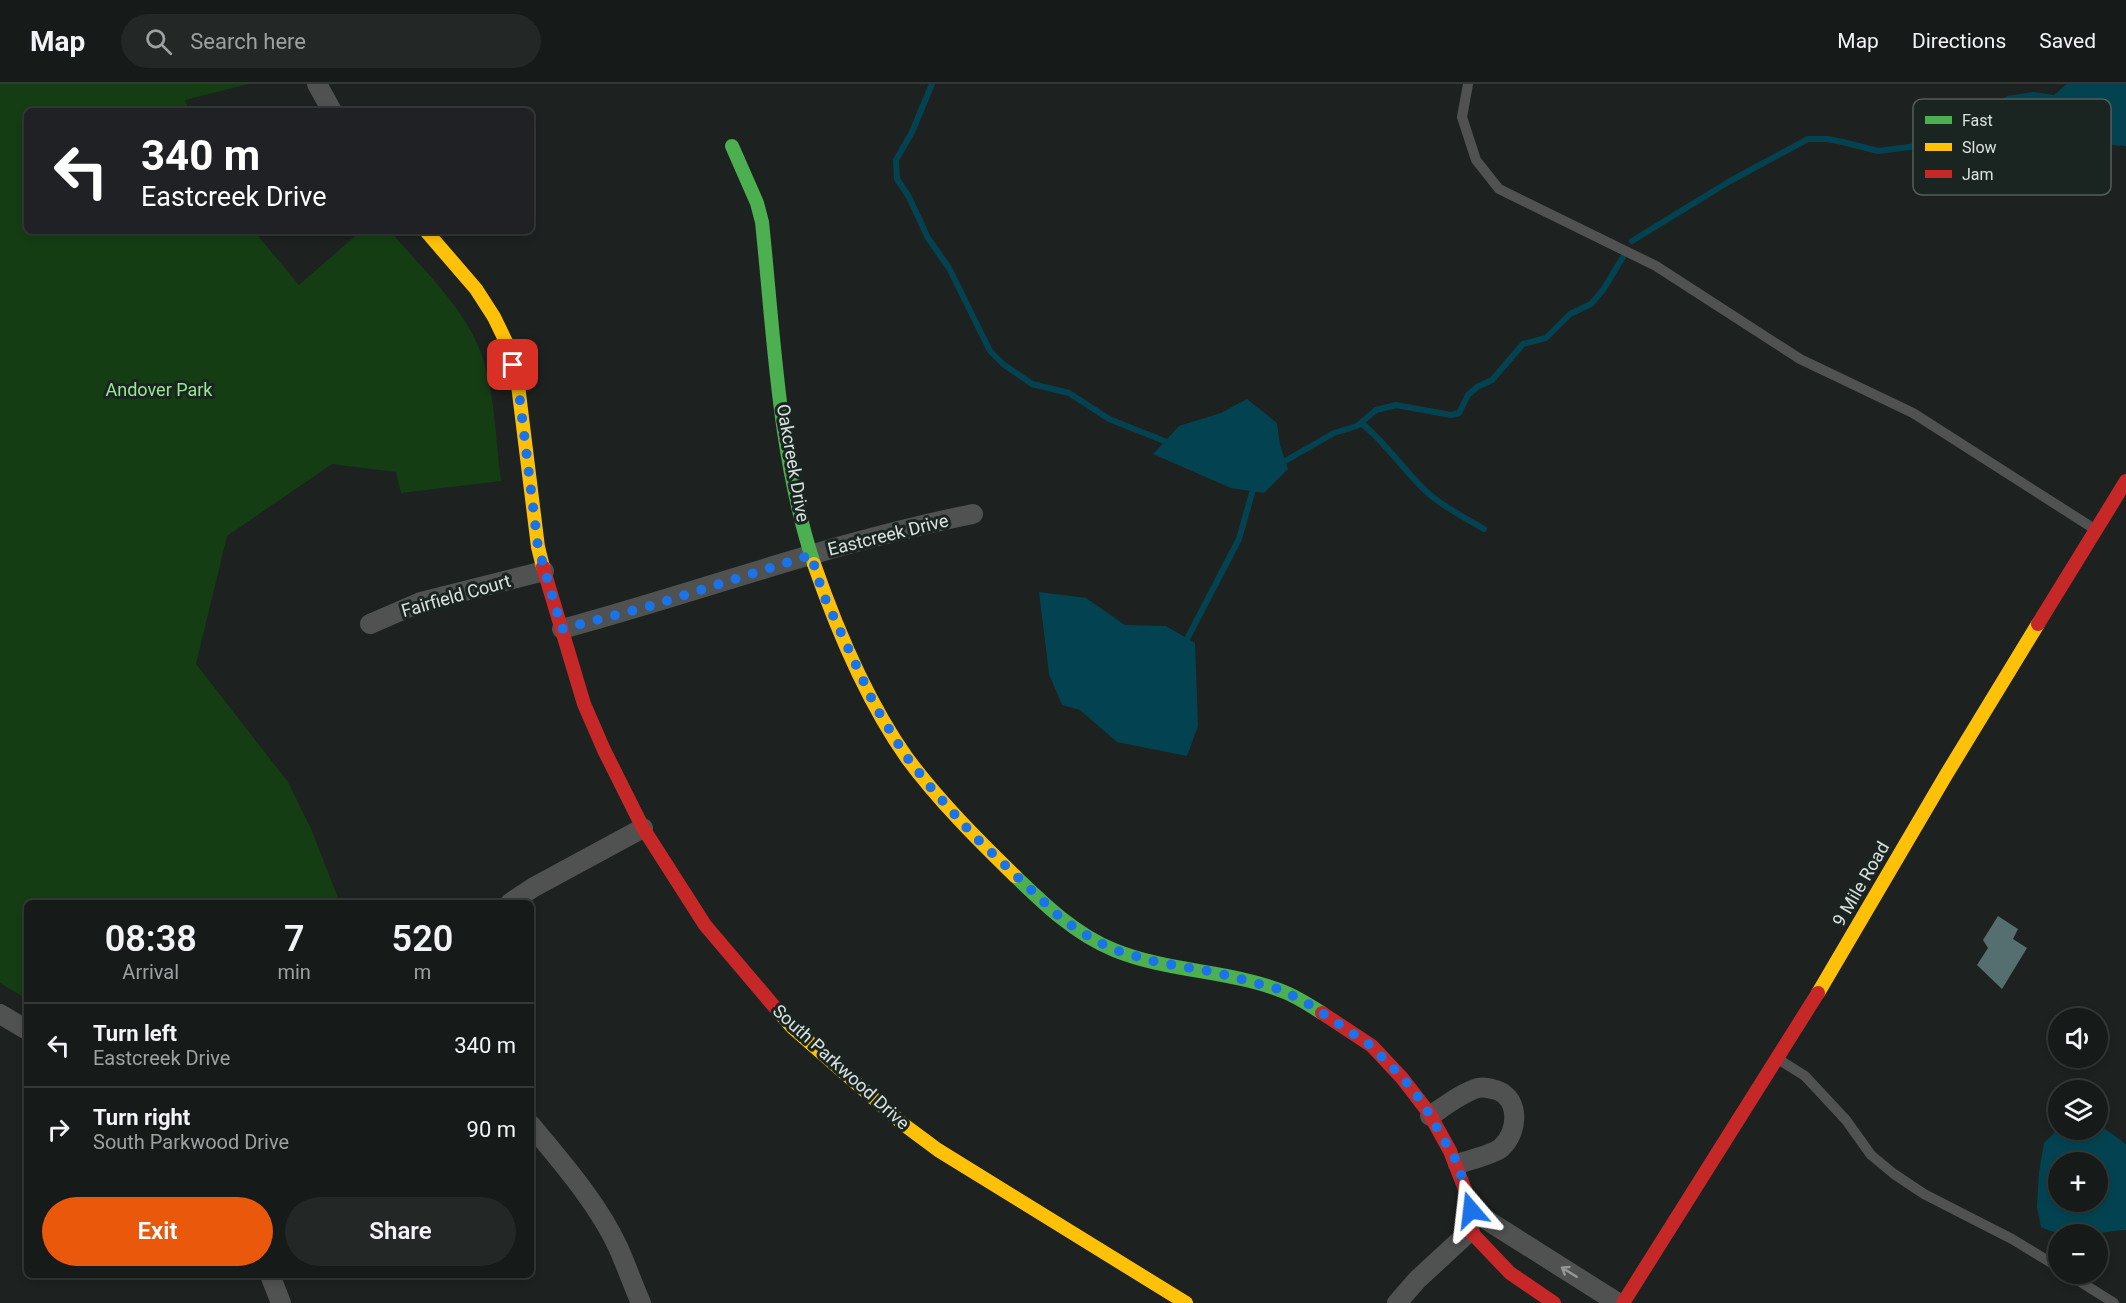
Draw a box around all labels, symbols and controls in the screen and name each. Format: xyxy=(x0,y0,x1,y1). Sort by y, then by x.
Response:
search box xyxy=(121,14,541,68)
text: Map xyxy=(30,25,85,58)
icon: search xyxy=(142,25,175,58)
text: Search here xyxy=(190,29,306,54)
text: Map xyxy=(1837,29,1879,53)
text: Directions xyxy=(1912,29,2006,53)
text: Saved xyxy=(2039,29,2096,53)
legend xyxy=(1913,99,2111,195)
text: Fast xyxy=(1962,111,1993,130)
text: 340 m xyxy=(141,131,260,180)
icon: left xyxy=(42,132,120,210)
text: Slow xyxy=(1962,138,1997,157)
text: Jam xyxy=(1962,165,1994,184)
text: Eastcreek Drive xyxy=(141,181,327,213)
pin xyxy=(487,339,538,390)
icon: arrive xyxy=(496,348,529,381)
park label: Andover Park xyxy=(106,379,213,400)
street label: Oakcreek Drive xyxy=(773,402,814,524)
street label: Eastcreek Drive xyxy=(825,509,950,560)
street label: Fairfield Court xyxy=(399,570,513,621)
street label: 9 Mile Road xyxy=(1828,838,1893,930)
text: 08:38 xyxy=(105,918,197,960)
text: 7 xyxy=(284,918,304,960)
text: 520 xyxy=(392,918,453,960)
text: Arrival xyxy=(122,960,179,984)
text: min xyxy=(277,960,311,984)
text: m xyxy=(414,960,431,984)
street label: South Parkwood Drive xyxy=(769,1000,914,1133)
map controls xyxy=(2048,1008,2108,1284)
button: sound xyxy=(2048,1008,2108,1068)
text: Turn left xyxy=(93,1021,177,1046)
icon: left xyxy=(42,1029,75,1062)
text: 340 m xyxy=(454,1033,516,1058)
text: Eastcreek Drive xyxy=(93,1046,230,1070)
button: layers xyxy=(2048,1080,2108,1140)
text: Turn right xyxy=(93,1105,190,1130)
icon: right xyxy=(42,1113,75,1146)
text: 90 m xyxy=(467,1117,516,1142)
text: South Parkwood Drive xyxy=(93,1130,289,1154)
button: + xyxy=(2048,1152,2108,1212)
position arrow xyxy=(1439,1178,1503,1242)
button: Exit xyxy=(42,1197,273,1266)
button: Share xyxy=(285,1197,516,1266)
button: − xyxy=(2048,1224,2108,1284)
one-way arrow xyxy=(1560,1265,1577,1278)

